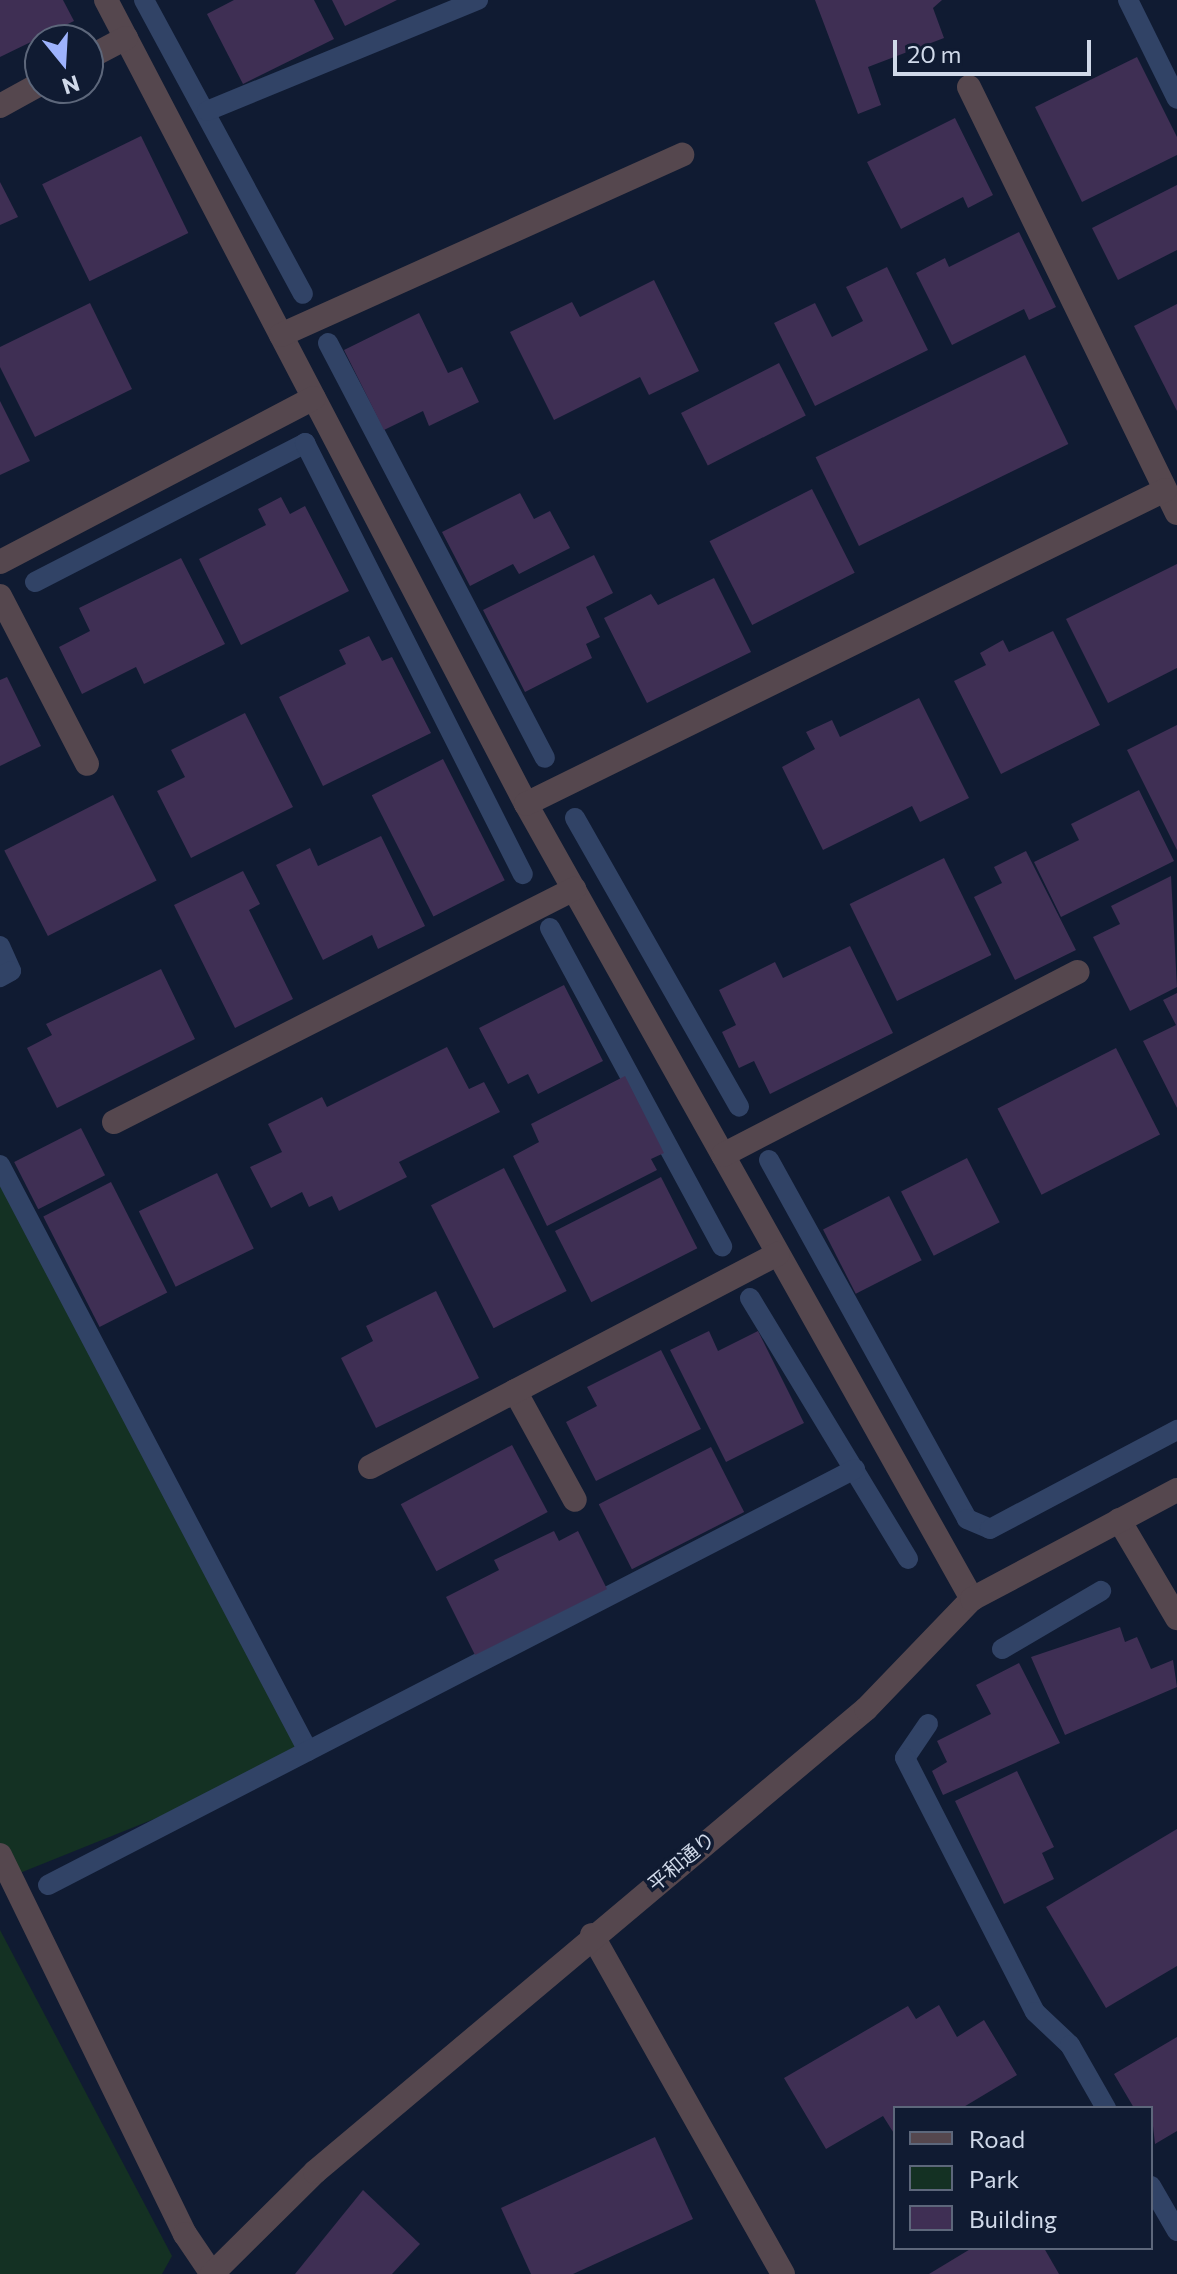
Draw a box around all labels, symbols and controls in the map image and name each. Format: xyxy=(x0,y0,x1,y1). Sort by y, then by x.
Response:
north arrow xyxy=(24,24,104,104)
scale bar xyxy=(897,24,1095,74)
text: 20 m xyxy=(907,39,961,68)
text: N xyxy=(59,70,83,101)
street label: 平和通り xyxy=(643,1826,719,1896)
legend xyxy=(893,2106,1153,2250)
text: Road xyxy=(969,2124,1025,2153)
text: Park xyxy=(969,2164,1019,2193)
text: Building xyxy=(969,2204,1057,2233)

